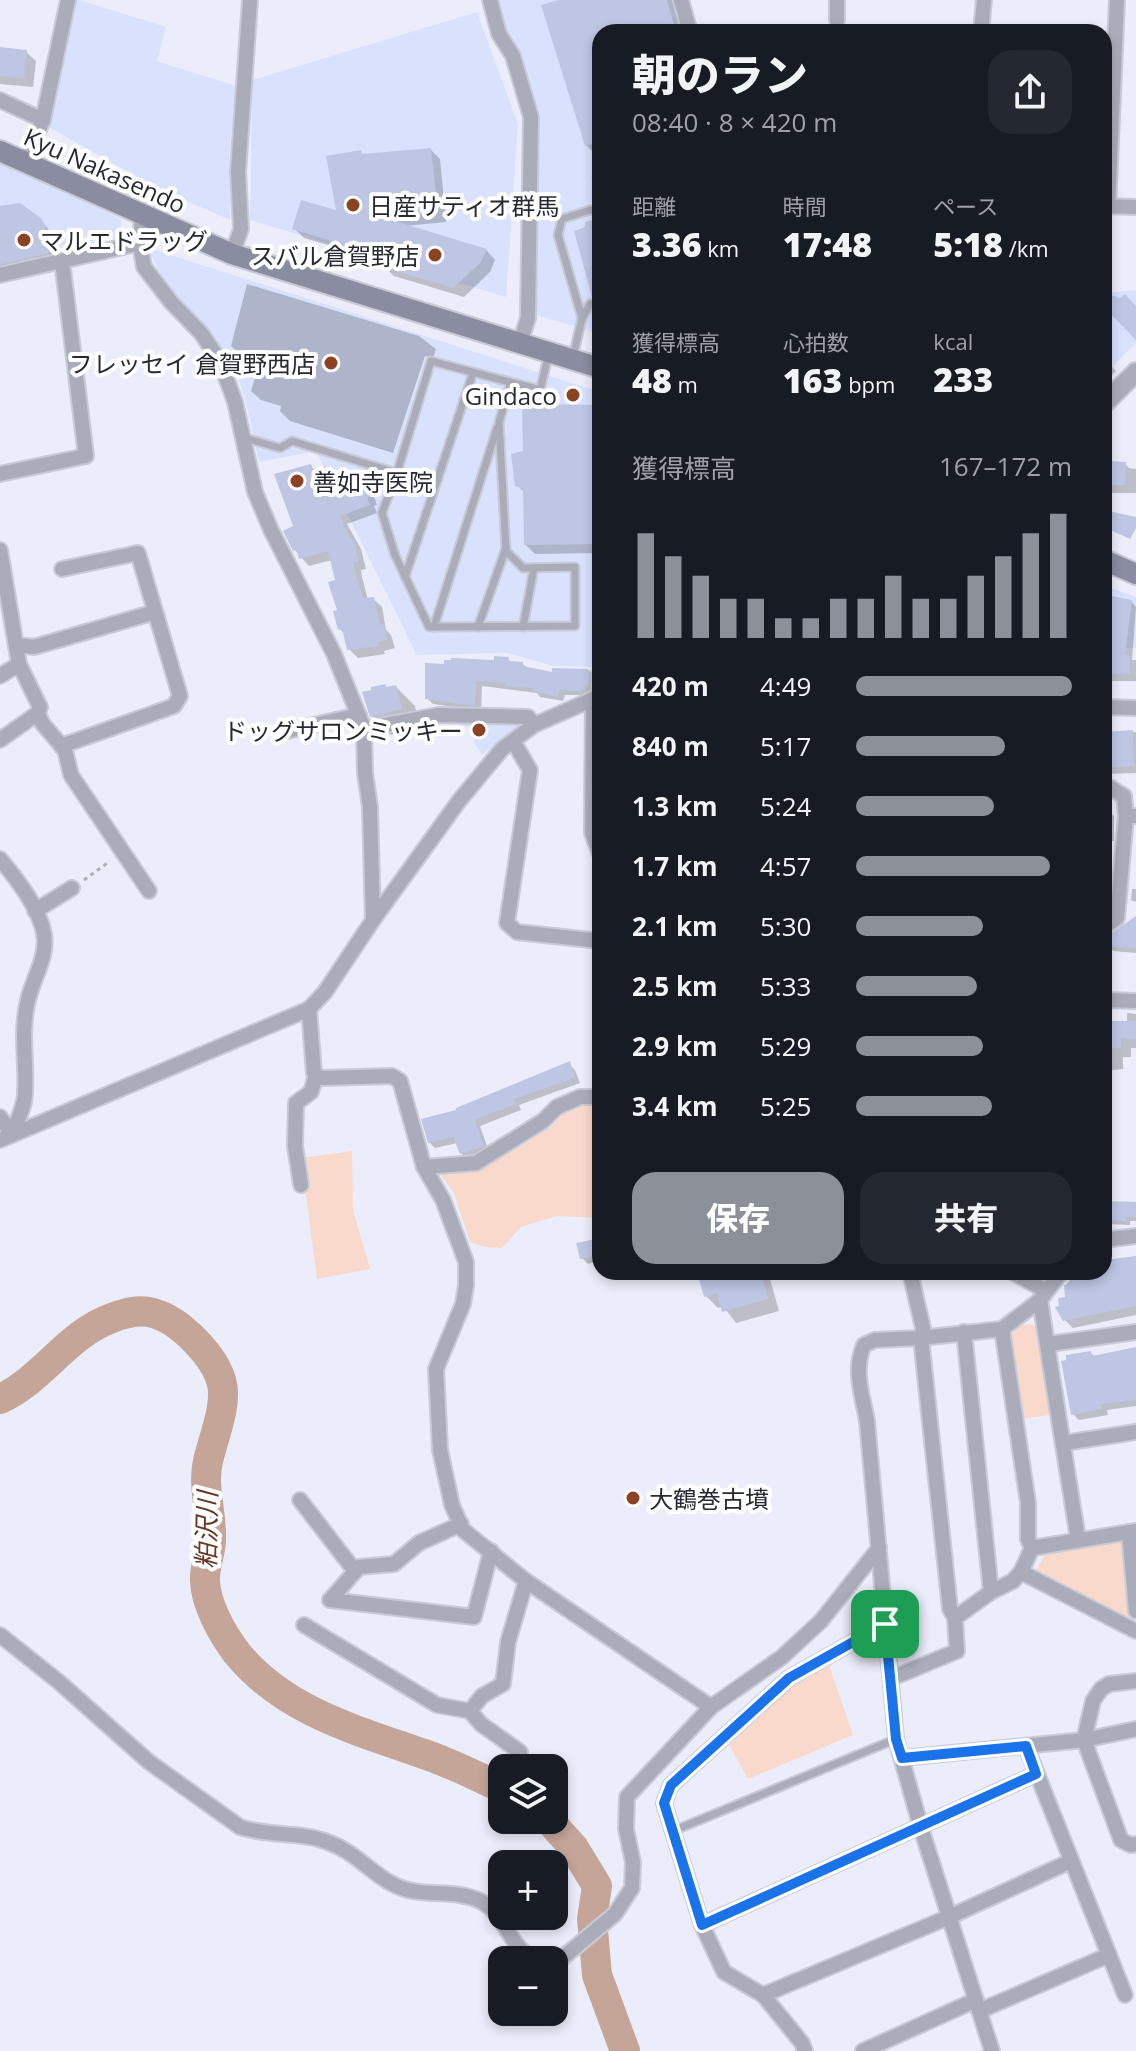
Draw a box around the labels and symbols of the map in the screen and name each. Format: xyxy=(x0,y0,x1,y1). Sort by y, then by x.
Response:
street label: Kyu Nakasendo xyxy=(19,120,191,220)
place label: 日産サティオ群馬 xyxy=(369,189,560,222)
marker: 日産サティオ群馬 xyxy=(344,196,362,214)
place label: マルエドラッグ xyxy=(40,224,208,257)
marker: マルエドラッグ xyxy=(15,231,33,249)
place label: スバル倉賀野店 xyxy=(251,239,419,272)
marker: スバル倉賀野店 xyxy=(426,246,444,264)
place label: フレッセイ 倉賀野西店 xyxy=(69,347,315,380)
marker: フレッセイ 倉賀野西店 xyxy=(322,354,340,372)
place label: Gindaco xyxy=(465,379,557,412)
marker: Gindaco xyxy=(564,386,582,404)
place label: 善如寺医院 xyxy=(313,465,433,498)
marker: 善如寺医院 xyxy=(288,472,306,490)
place label: ドッグサロンミッキー xyxy=(223,714,463,747)
marker: ドッグサロンミッキー xyxy=(470,721,488,739)
place label: 大鶴巻古墳 xyxy=(649,1482,769,1515)
water label: 粕沢川 xyxy=(187,1488,225,1569)
marker: 大鶴巻古墳 xyxy=(624,1489,642,1507)
pin xyxy=(851,1590,919,1658)

